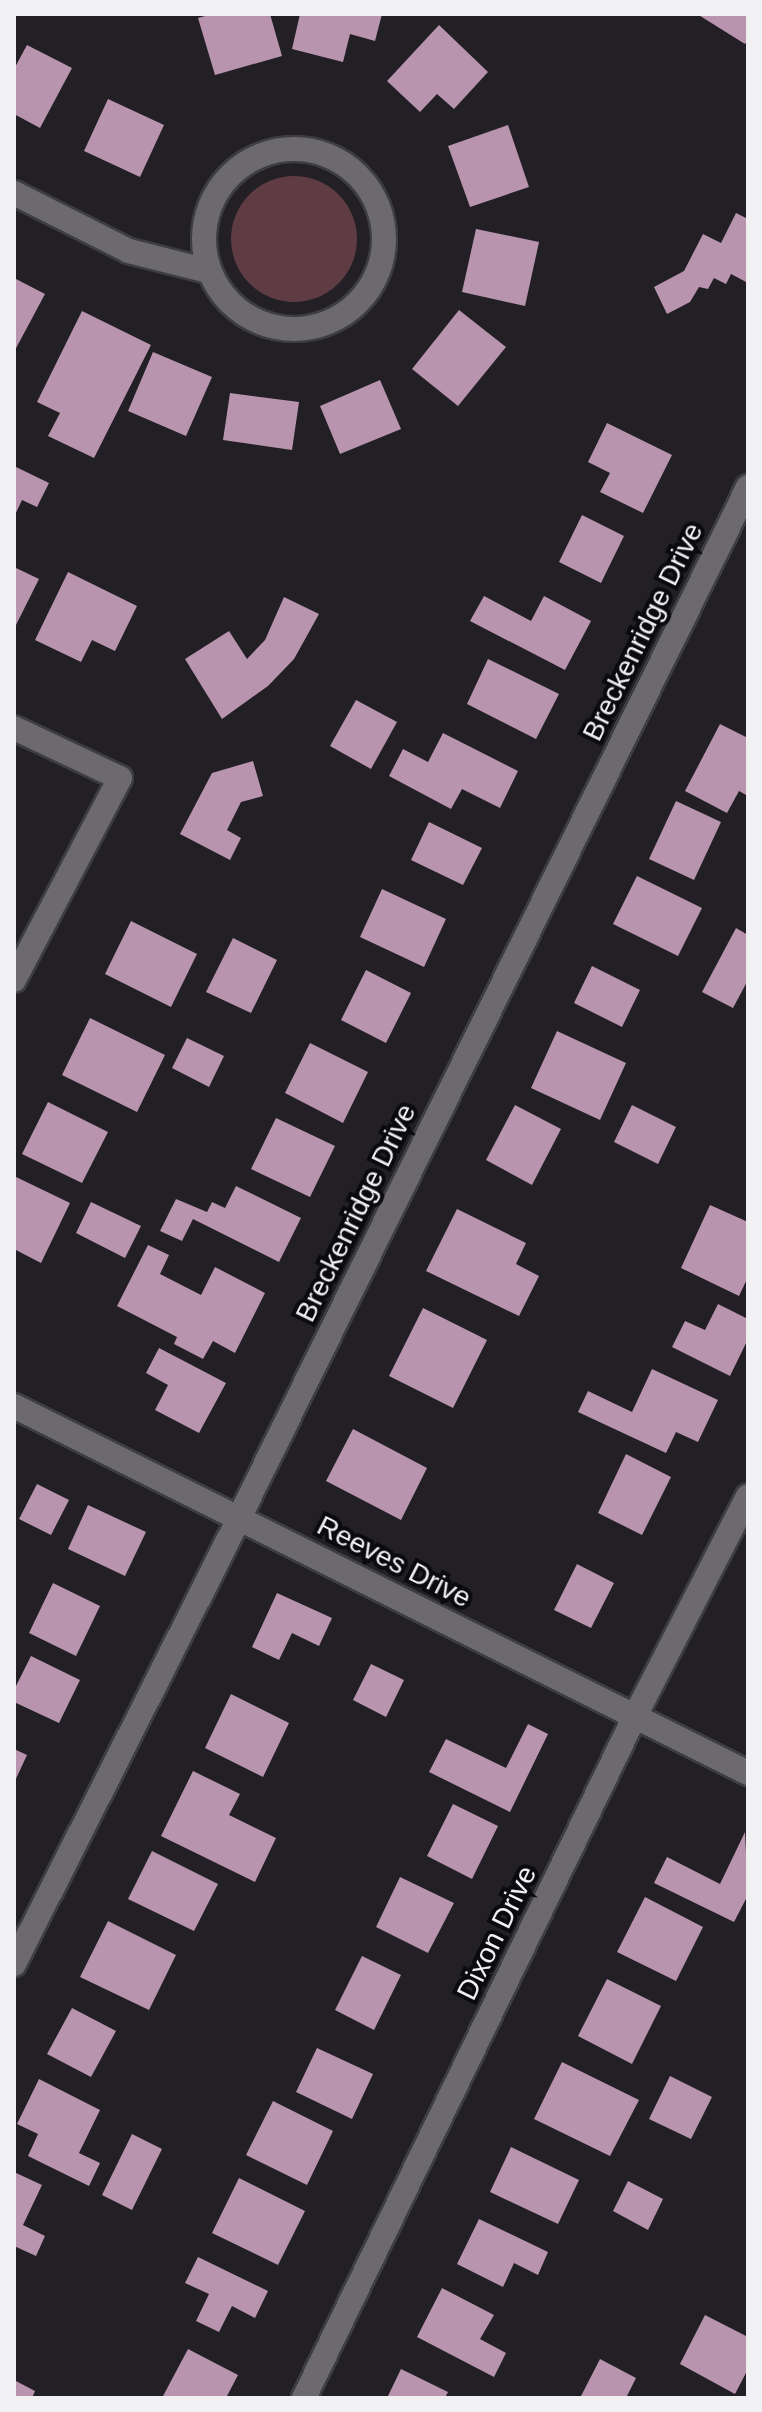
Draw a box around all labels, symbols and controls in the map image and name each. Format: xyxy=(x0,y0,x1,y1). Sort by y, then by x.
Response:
street label: Breckenridge Drive xyxy=(576,518,710,746)
street label: Breckenridge Drive xyxy=(289,1099,423,1327)
street label: Reeves Drive xyxy=(312,1509,476,1615)
street label: Dixon Drive xyxy=(450,1861,544,2005)

